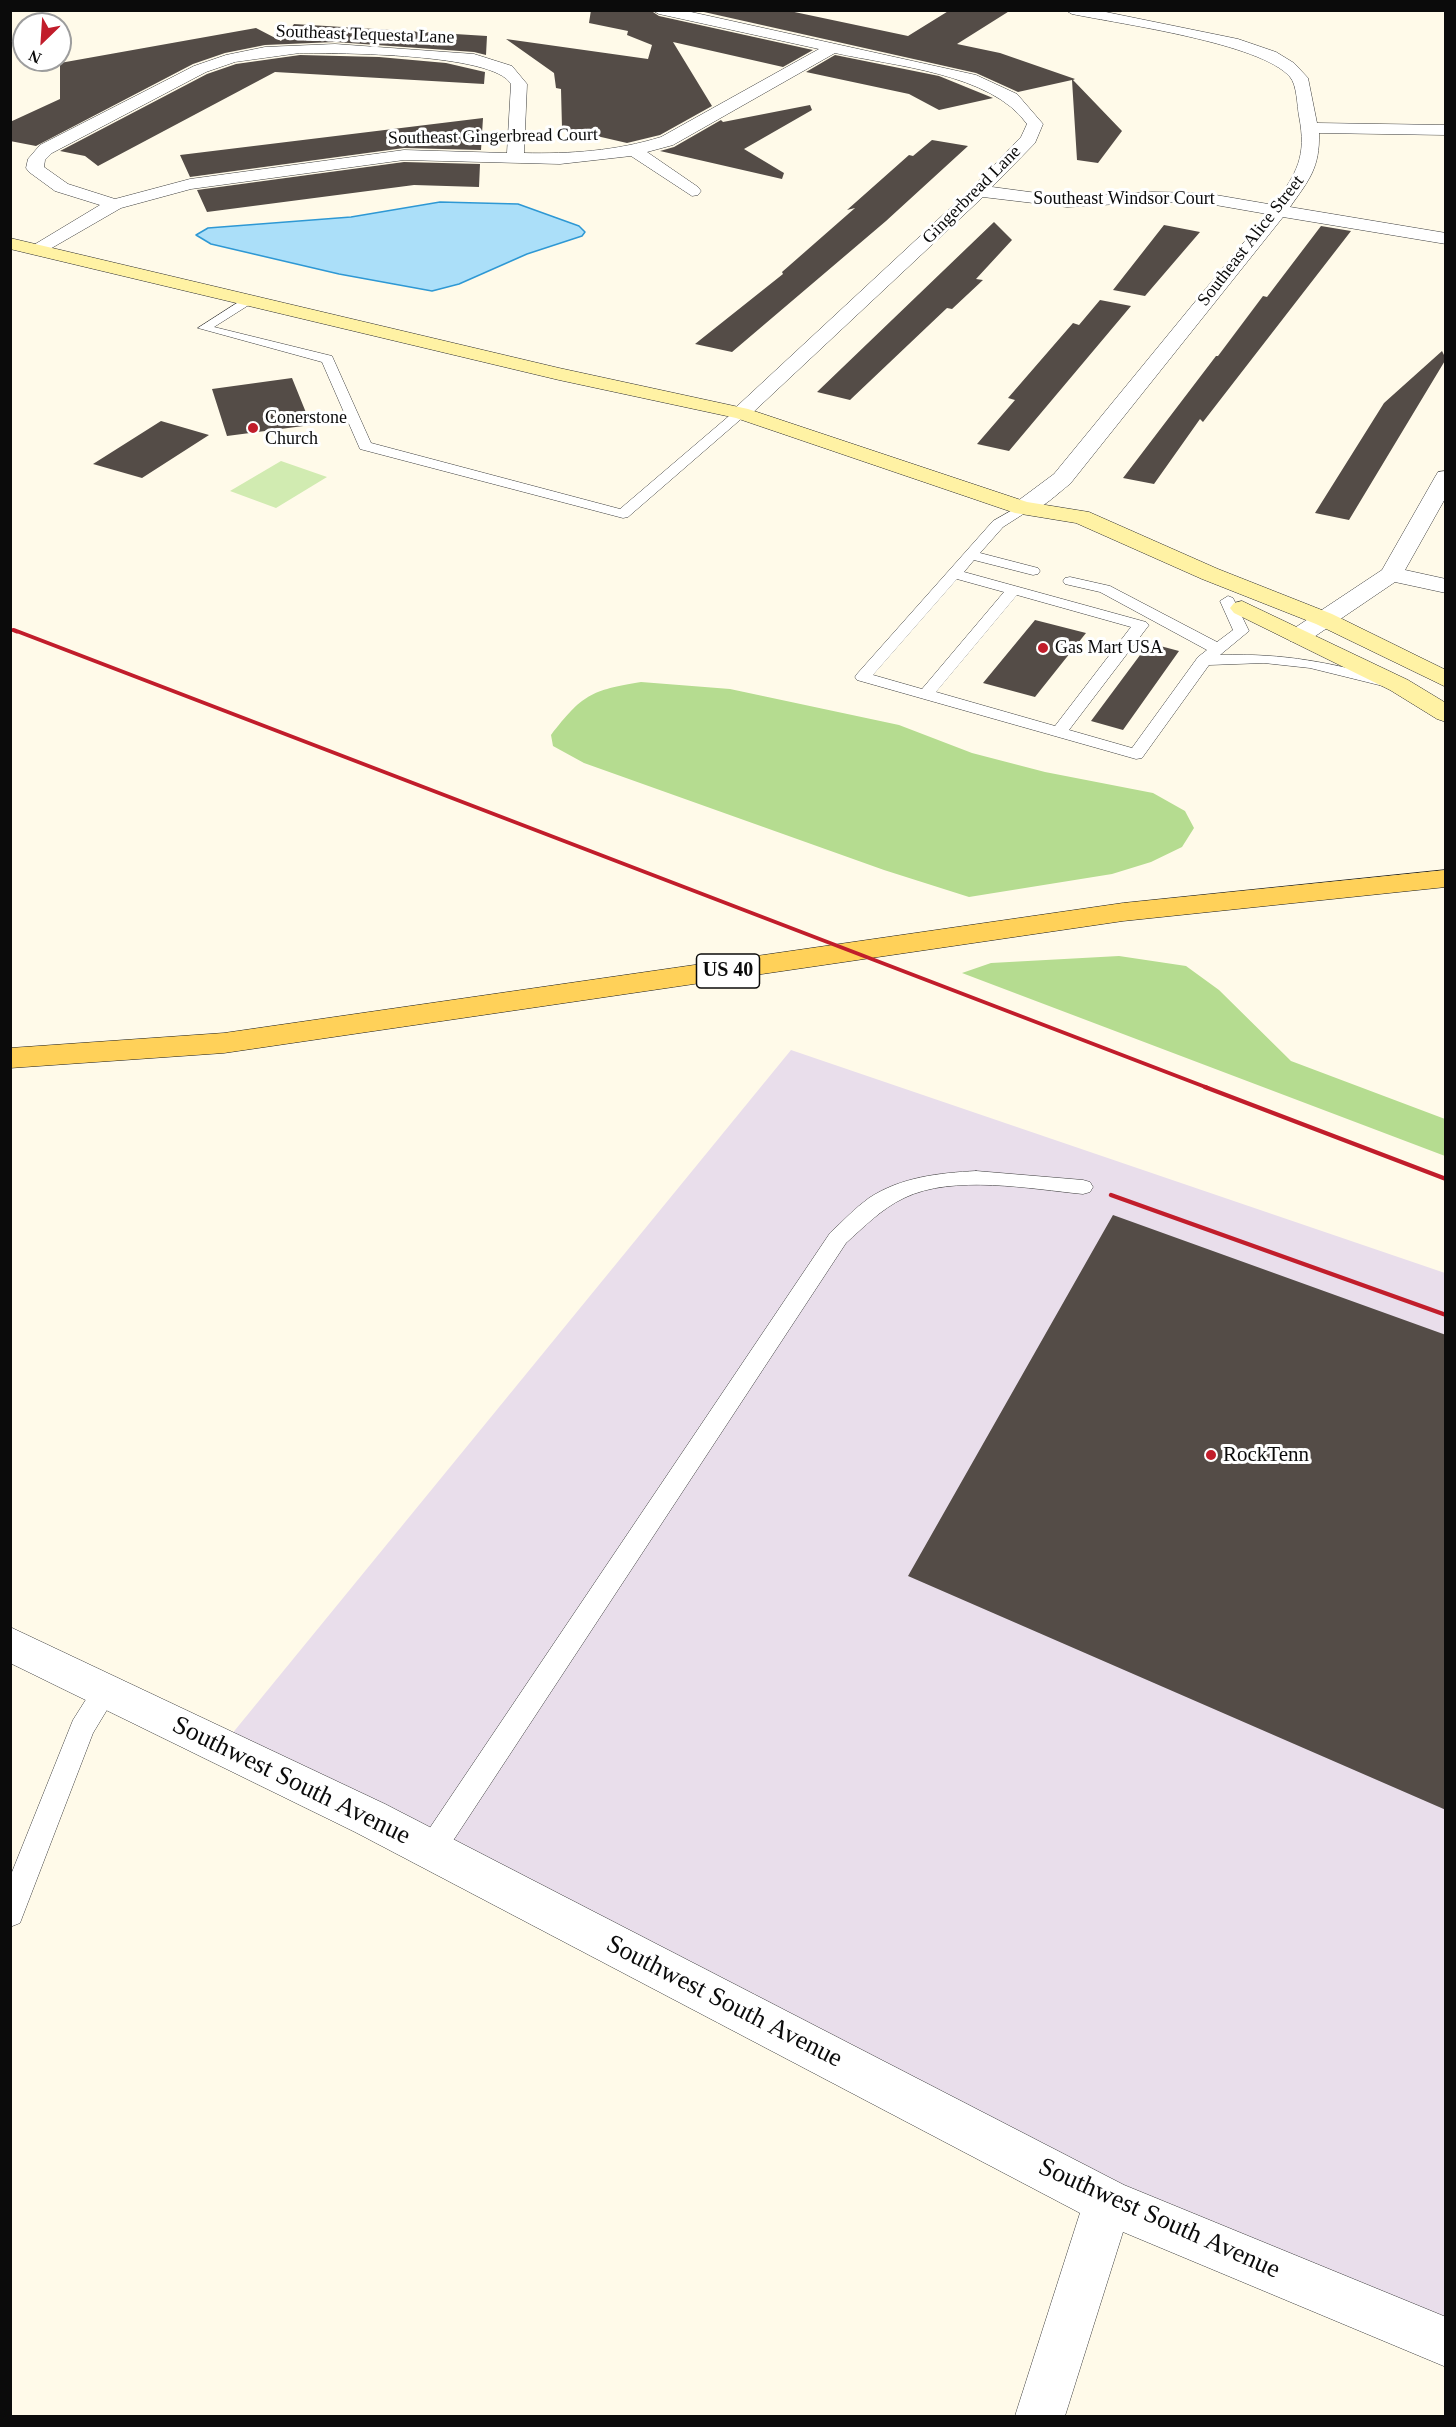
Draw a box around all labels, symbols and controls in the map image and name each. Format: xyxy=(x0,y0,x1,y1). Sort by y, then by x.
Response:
north arrow xyxy=(12,12,72,72)
street label: Southeast Tequesta Lane xyxy=(275,21,455,49)
text: N xyxy=(26,47,44,67)
street label: Southeast Gingerbread Court xyxy=(388,124,598,150)
street label: Gingerbread Lane xyxy=(918,141,1026,249)
street label: Southeast Alice Street xyxy=(1193,171,1309,311)
street label: Southeast Windsor Court xyxy=(1033,188,1215,210)
place label: Conerstone Church xyxy=(265,407,347,450)
marker: Conerstone Church xyxy=(246,421,260,435)
place label: Gas Mart USA xyxy=(1055,637,1163,659)
marker: Gas Mart USA xyxy=(1036,641,1050,655)
road number: US 40 xyxy=(696,954,760,988)
place label: RockTenn xyxy=(1223,1442,1309,1468)
marker: RockTenn xyxy=(1204,1448,1218,1462)
street label: Southwest South Avenue xyxy=(167,1710,415,1852)
street label: Southwest South Avenue xyxy=(601,1929,847,2075)
street label: Southwest South Avenue xyxy=(1033,2152,1285,2286)

